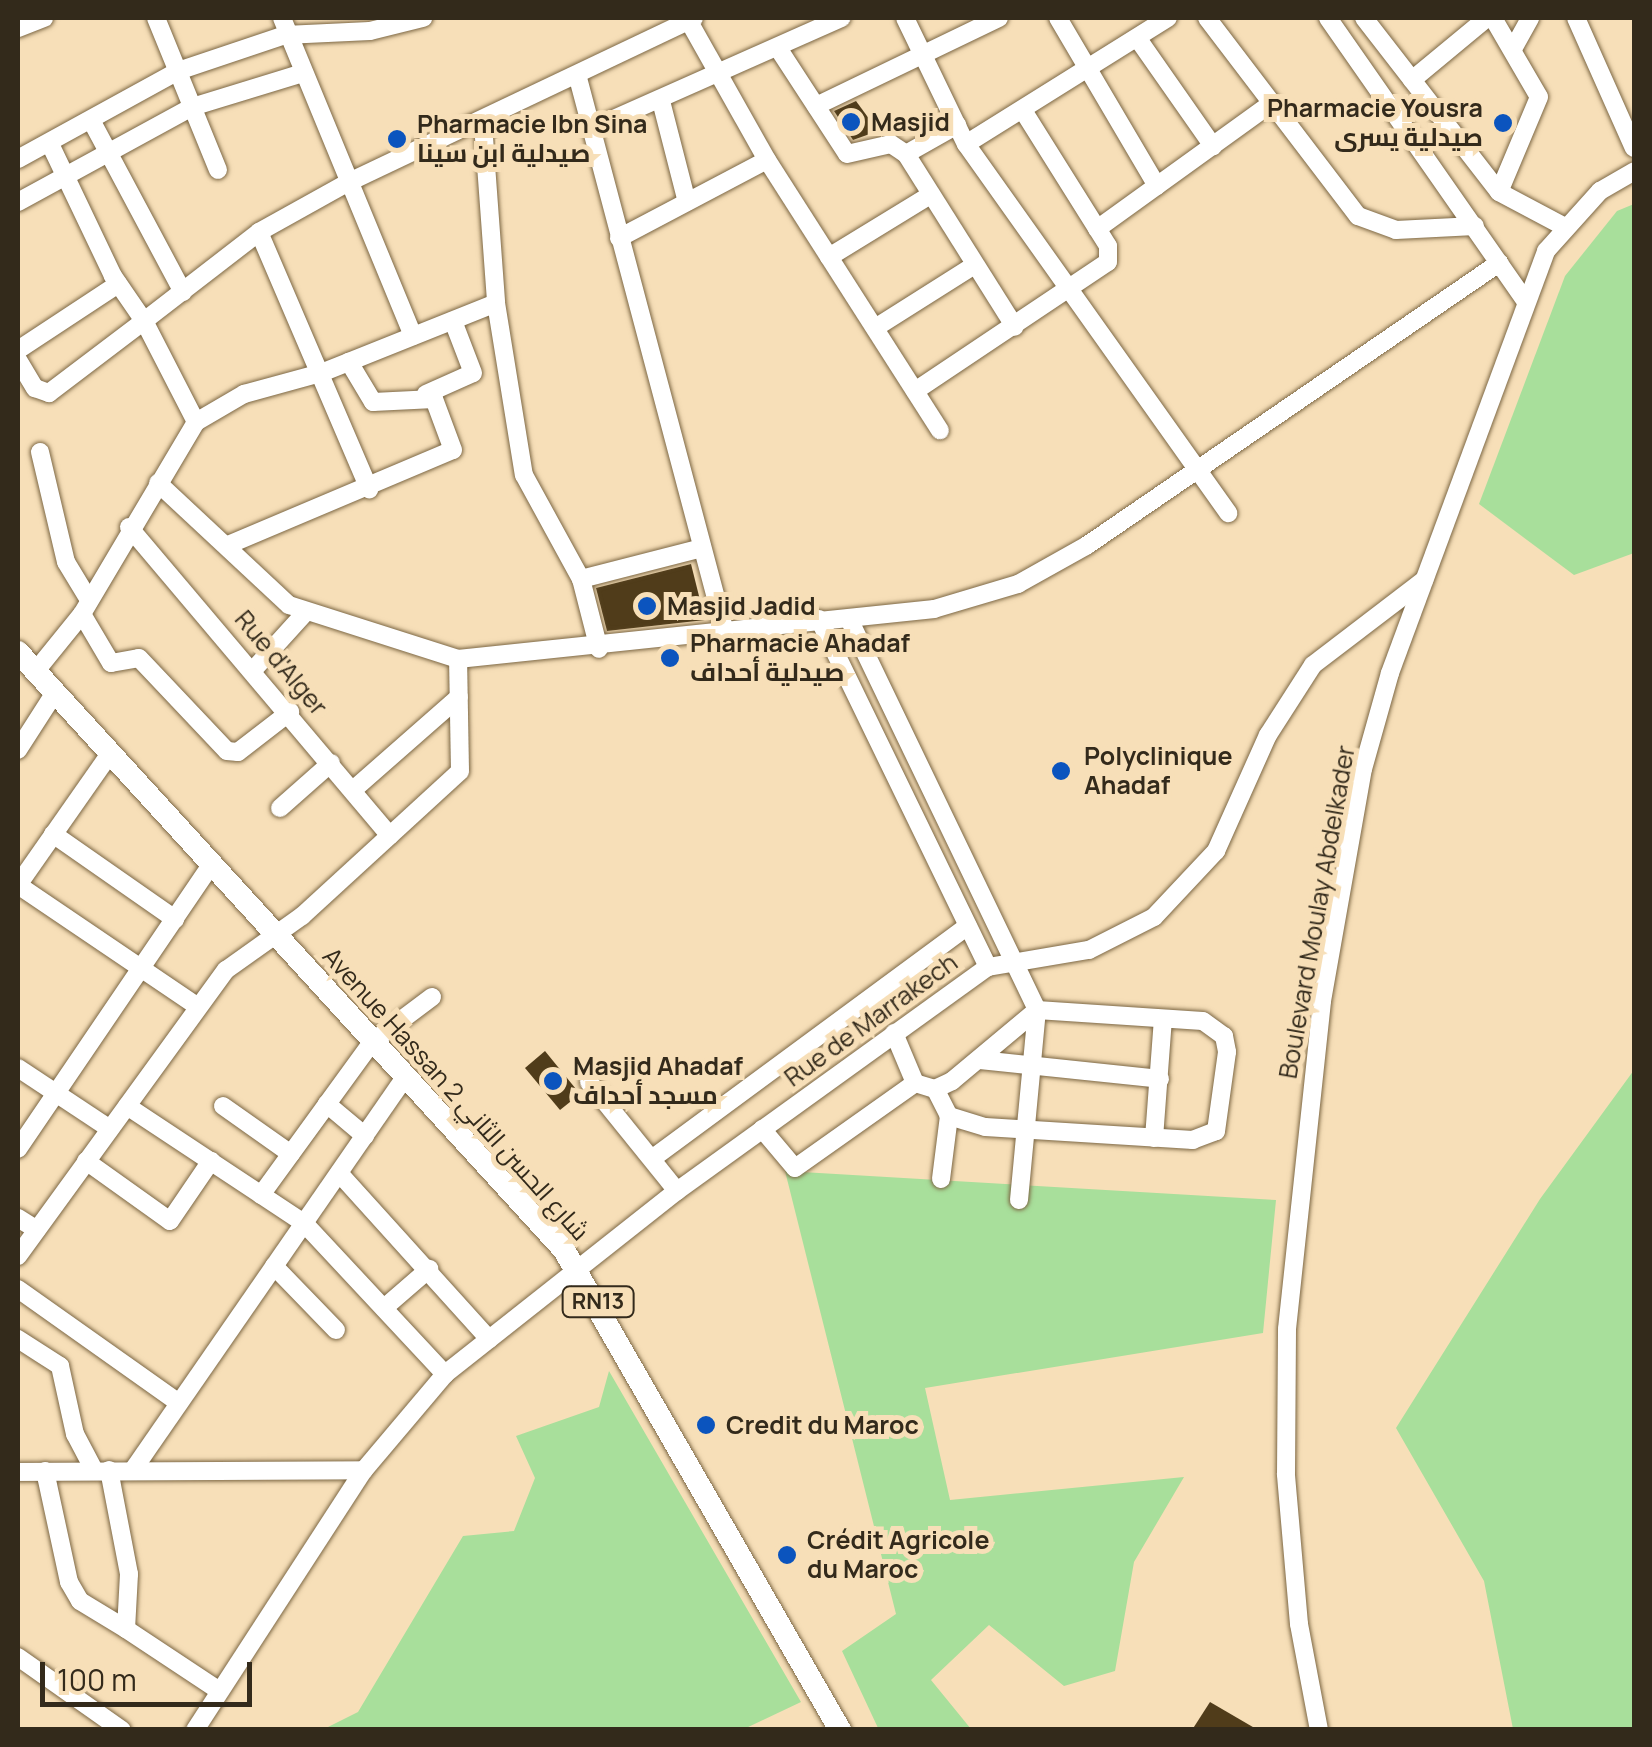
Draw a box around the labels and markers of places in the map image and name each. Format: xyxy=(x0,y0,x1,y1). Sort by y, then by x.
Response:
place label: Pharmacie Yousra صيدلية يسرى xyxy=(1267,94,1483,153)
place label: Masjid xyxy=(871,107,950,137)
place label: Pharmacie Ibn Sina صيدلية ابن سينا xyxy=(417,110,647,169)
marker: Masjid xyxy=(840,111,862,133)
marker: Pharmacie Yousra صيدلية يسرى xyxy=(1492,112,1514,134)
marker: Pharmacie Ibn Sina صيدلية ابن سينا xyxy=(386,128,408,150)
place label: Masjid Jadid xyxy=(667,591,816,621)
marker: Masjid Jadid xyxy=(636,595,658,617)
place label: Pharmacie Ahadaf صيدلية أحداف xyxy=(690,629,910,688)
marker: Pharmacie Ahadaf صيدلية أحداف xyxy=(659,647,681,669)
place label: Polyclinique Ahadaf xyxy=(1084,742,1233,801)
marker: Polyclinique Ahadaf xyxy=(1048,758,1074,784)
place label: Masjid Ahadaf مسجد أحداف xyxy=(573,1052,743,1111)
marker: Masjid Ahadaf مسجد أحداف xyxy=(542,1070,564,1092)
place label: Credit du Maroc xyxy=(726,1410,919,1440)
marker: Credit du Maroc xyxy=(695,1414,717,1436)
place label: Crédit Agricole du Maroc xyxy=(807,1526,989,1585)
marker: Crédit Agricole du Maroc xyxy=(776,1544,798,1566)

